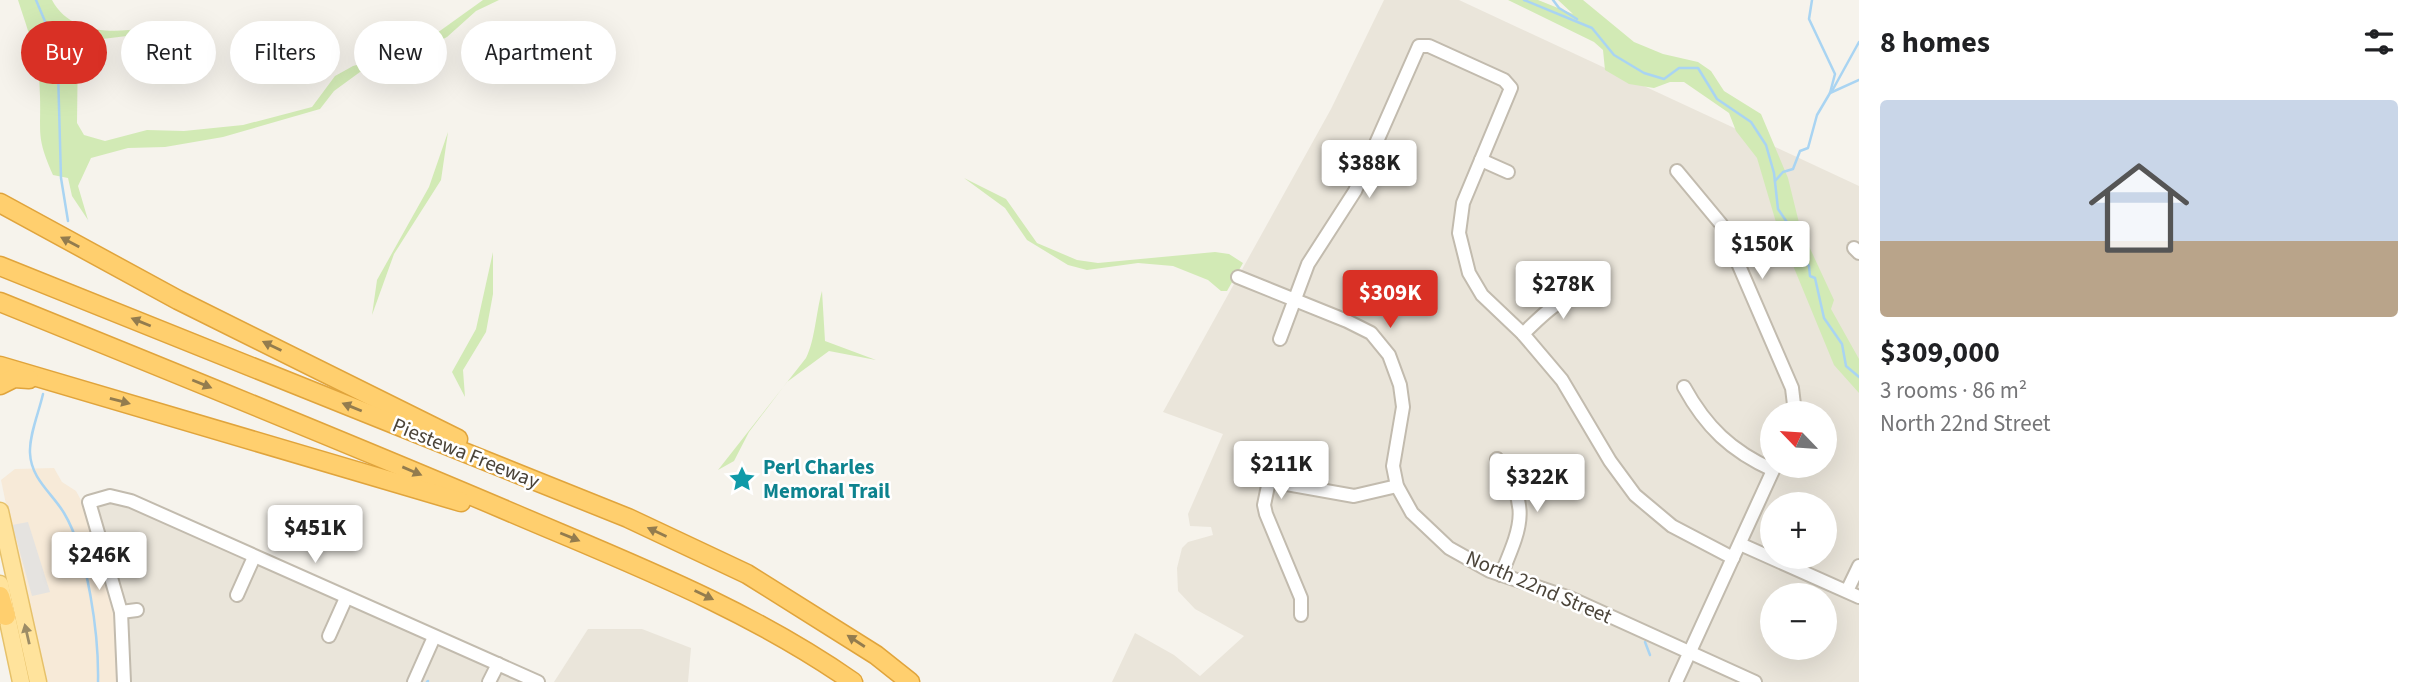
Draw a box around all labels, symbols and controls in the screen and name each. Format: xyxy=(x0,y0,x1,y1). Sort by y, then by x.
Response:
chip: Buy xyxy=(21,21,107,84)
chip: Rent xyxy=(121,21,216,84)
chip: Filters xyxy=(230,21,340,84)
chip: New xyxy=(354,21,447,84)
chip: Apartment xyxy=(461,21,616,84)
text: 8 homes xyxy=(1880,21,1990,64)
icon: filters xyxy=(2360,23,2398,61)
pin: $388K xyxy=(1320,140,1418,200)
icon: home xyxy=(2076,145,2202,271)
text: $388K xyxy=(1338,146,1400,179)
pin: $150K xyxy=(1713,222,1811,281)
text: $150K xyxy=(1731,227,1793,260)
one-way arrow xyxy=(60,236,79,248)
pin: $278K xyxy=(1514,262,1612,321)
text: $278K xyxy=(1532,267,1594,300)
pin: $309K xyxy=(1341,270,1439,330)
text: $309K xyxy=(1359,276,1421,309)
one-way arrow xyxy=(130,317,151,328)
text: $309,000 xyxy=(1880,331,2000,374)
one-way arrow xyxy=(262,340,282,352)
text: 3 rooms · 86 m² xyxy=(1880,374,2027,407)
one-way arrow xyxy=(191,378,212,389)
one-way arrow xyxy=(110,396,132,407)
one-way arrow xyxy=(341,401,362,412)
north arrow xyxy=(1760,401,1838,478)
map controls xyxy=(1760,401,1837,660)
text: North 22nd Street xyxy=(1880,407,2051,440)
street label: Piestewa Freeway xyxy=(388,410,544,496)
pin: $211K xyxy=(1232,442,1330,501)
text: $211K xyxy=(1250,447,1312,480)
place label: Perl Charles Memoral Trail xyxy=(763,452,890,506)
pin: $322K xyxy=(1488,454,1586,514)
text: $322K xyxy=(1506,460,1568,493)
place icon: Perl Charles Memoral Trail xyxy=(727,464,757,494)
one-way arrow xyxy=(402,465,423,476)
button: + xyxy=(1760,492,1837,569)
pin: $451K xyxy=(266,505,364,565)
text: $451K xyxy=(284,511,346,544)
one-way arrow xyxy=(647,526,667,538)
one-way arrow xyxy=(559,531,580,542)
pin: $246K xyxy=(50,532,148,592)
text: $246K xyxy=(68,538,130,571)
street label: North 22nd Street xyxy=(1461,543,1617,631)
button: − xyxy=(1760,583,1837,660)
one-way arrow xyxy=(694,589,714,601)
one-way arrow xyxy=(21,623,32,645)
one-way arrow xyxy=(846,635,865,648)

